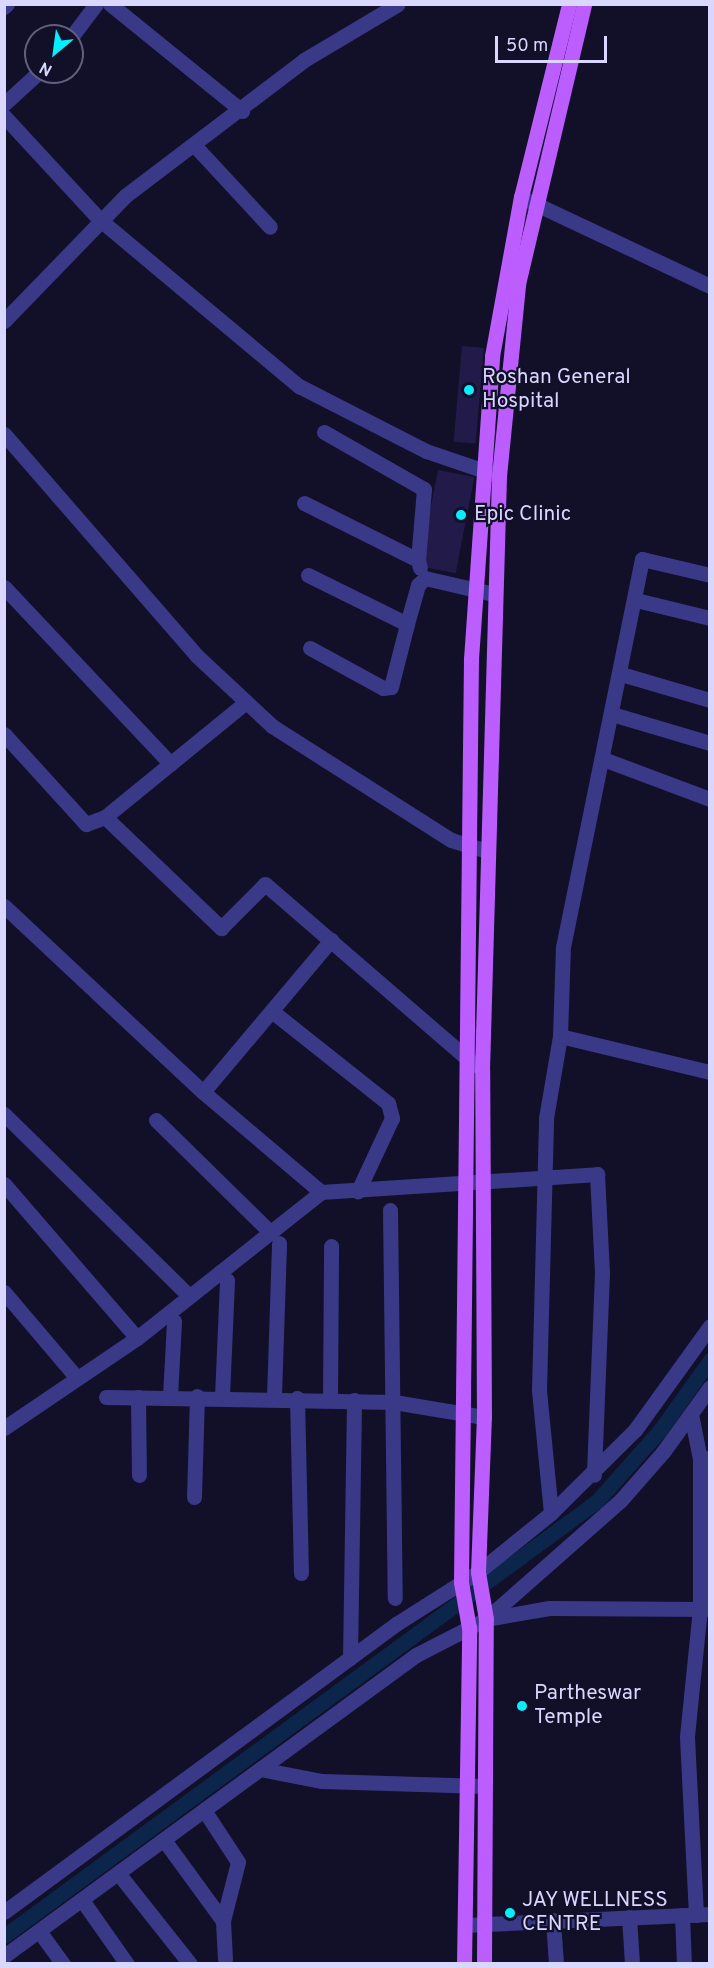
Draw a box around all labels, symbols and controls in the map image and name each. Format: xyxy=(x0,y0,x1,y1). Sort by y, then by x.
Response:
north arrow xyxy=(24,24,84,84)
scale bar xyxy=(498,24,610,62)
text: 50 m xyxy=(506,35,548,58)
text: N xyxy=(36,56,56,80)
place label: Roshan General Hospital xyxy=(482,365,631,415)
marker: Roshan General Hospital xyxy=(460,381,478,399)
place label: Epic Clinic xyxy=(474,502,571,528)
marker: Epic Clinic xyxy=(452,506,470,524)
place label: Partheswar Temple xyxy=(534,1681,641,1731)
marker: Partheswar Temple xyxy=(515,1699,529,1713)
place label: JAY WELLNESS CENTRE xyxy=(522,1888,669,1938)
marker: JAY WELLNESS CENTRE xyxy=(503,1906,517,1920)

